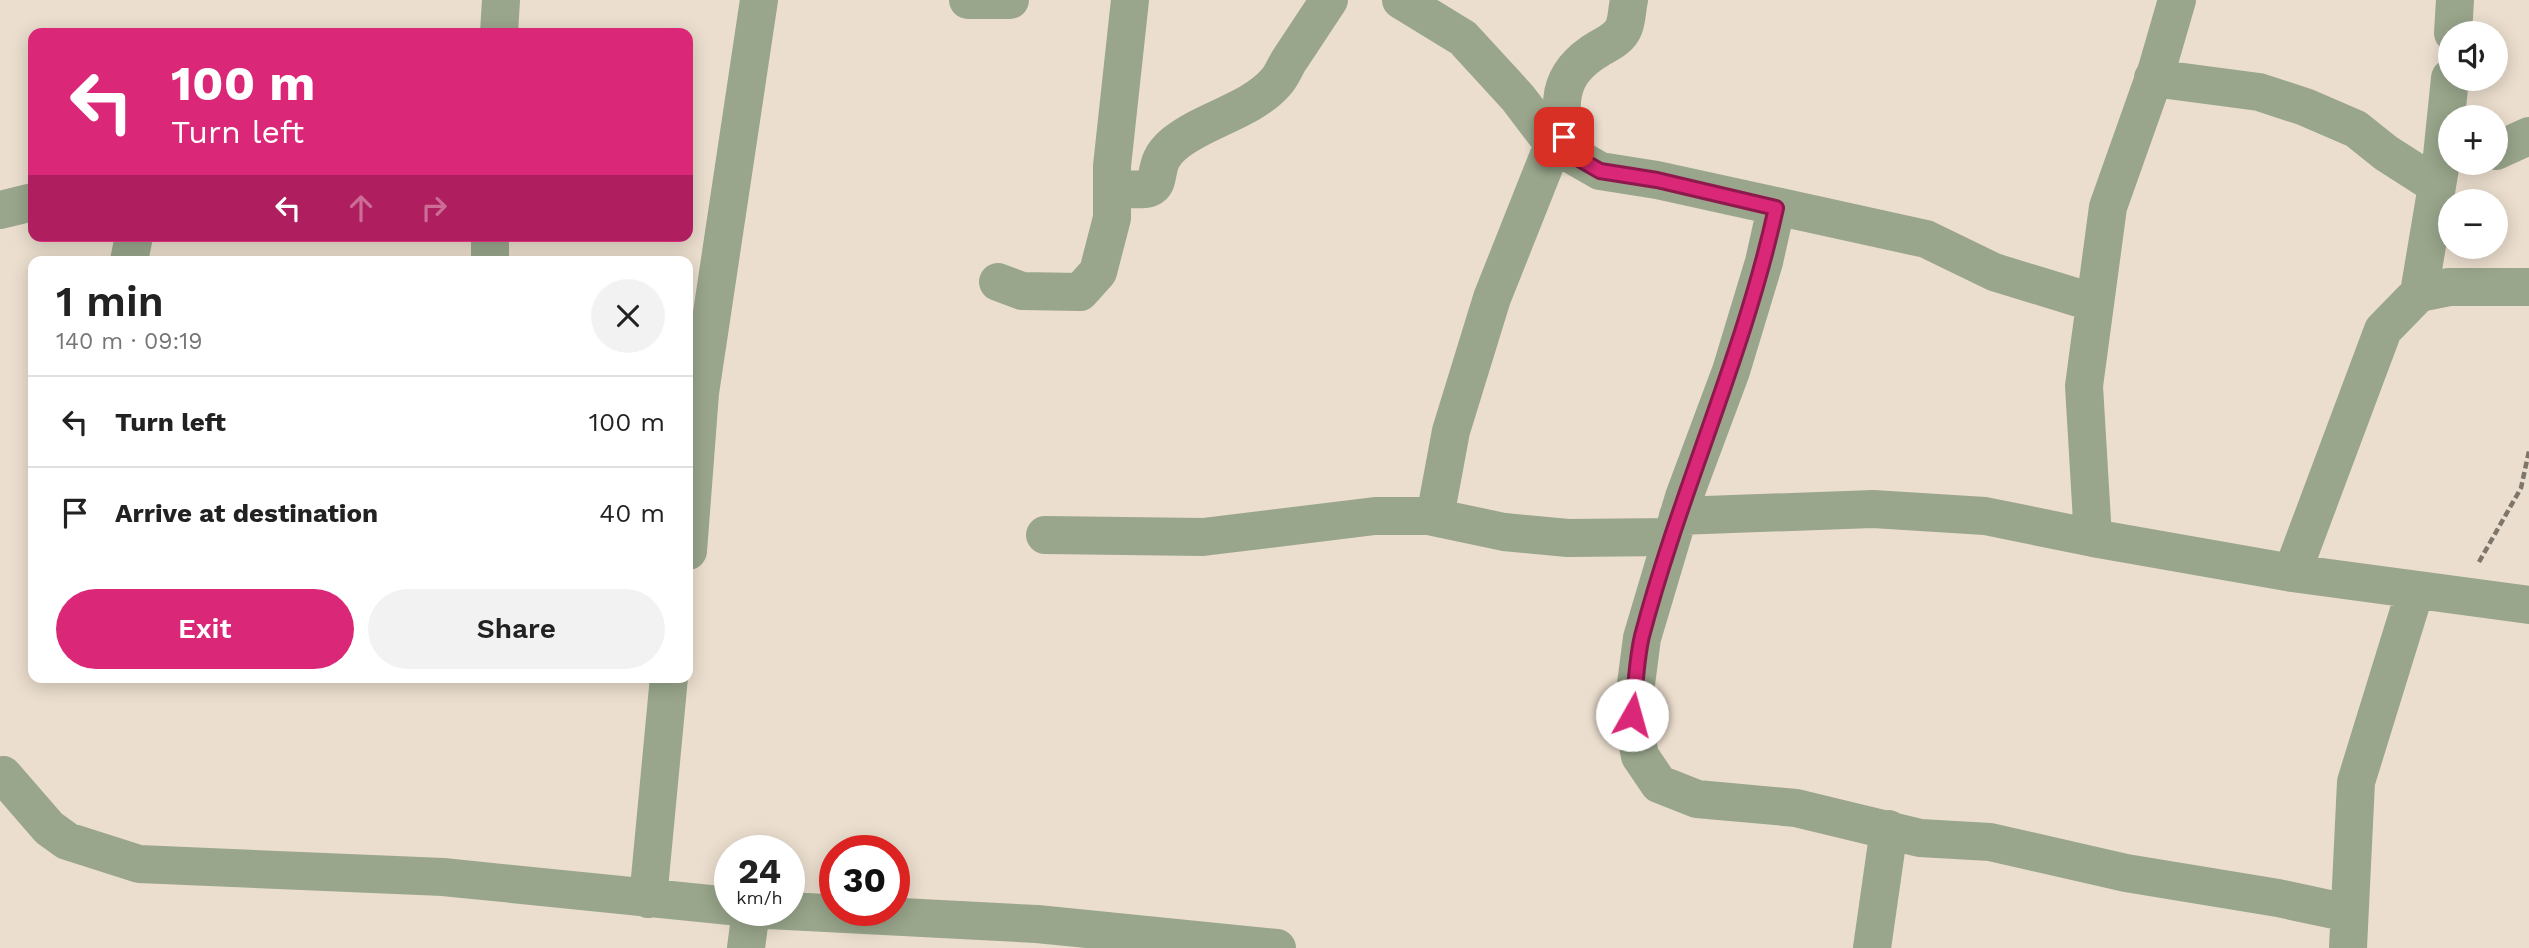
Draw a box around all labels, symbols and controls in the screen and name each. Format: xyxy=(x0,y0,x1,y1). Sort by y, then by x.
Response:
map controls xyxy=(2438,21,2508,259)
button: sound xyxy=(2438,21,2508,91)
text: 100 m xyxy=(171,54,315,112)
icon: left xyxy=(56,56,147,147)
button: + xyxy=(2438,105,2508,175)
pin xyxy=(1534,107,1594,167)
text: Turn left xyxy=(171,113,304,151)
icon: arrive xyxy=(1545,118,1583,156)
icon: left xyxy=(269,189,307,227)
icon: ahead xyxy=(342,189,380,227)
icon: right xyxy=(415,189,453,227)
button: − xyxy=(2438,189,2508,259)
text: 1 min xyxy=(56,277,164,326)
button: close xyxy=(591,279,665,353)
text: 140 m · 09:19 xyxy=(56,328,202,355)
icon: left xyxy=(56,403,94,441)
text: Turn left xyxy=(115,407,226,437)
text: 100 m xyxy=(589,407,665,437)
icon: arrive xyxy=(56,494,94,532)
text: Arrive at destination xyxy=(115,498,378,528)
text: 40 m xyxy=(599,498,665,528)
button: Exit xyxy=(56,589,354,669)
button: Share xyxy=(368,589,665,669)
position arrow xyxy=(1595,678,1669,752)
speed limit sign: 30 xyxy=(819,835,910,926)
text: 24 xyxy=(738,850,781,892)
text: km/h xyxy=(736,887,783,908)

